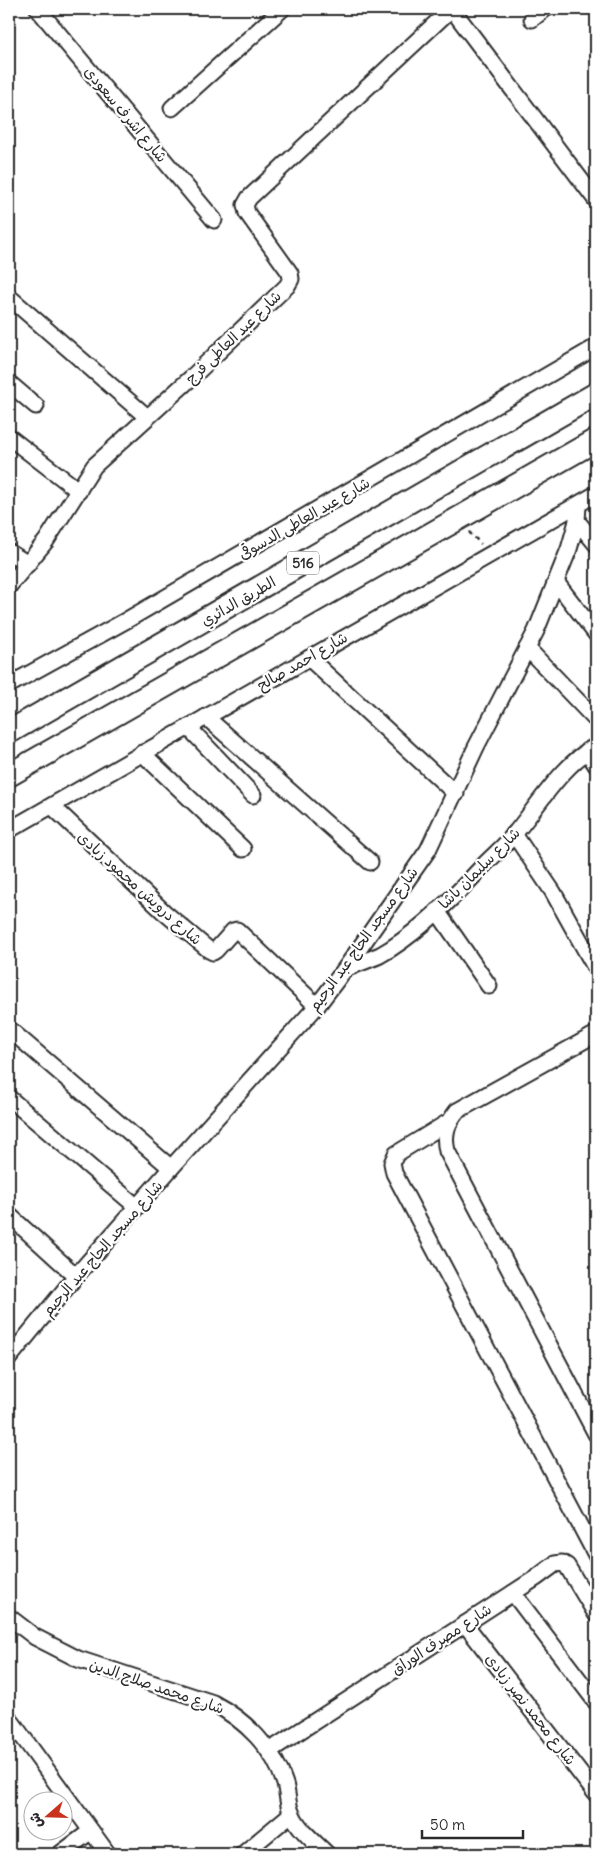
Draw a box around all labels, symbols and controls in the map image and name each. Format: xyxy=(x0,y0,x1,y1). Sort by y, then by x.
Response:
street label: شارع اشرف سعودى xyxy=(80,62,172,167)
street label: شارع عبد العاطى فرج xyxy=(181,286,286,388)
street label: شارع عبد العاطى الدسوقى xyxy=(234,472,374,564)
road number: 516 xyxy=(287,552,319,574)
street label: الطريق الدائري xyxy=(197,572,280,632)
street label: شارع احمد صالح xyxy=(253,627,351,695)
street label: شارع سليمان باشا xyxy=(434,823,524,913)
street label: شارع درويش محمود زبادى xyxy=(73,827,206,950)
street label: شارع مسجد الحاج عبد الرحيم xyxy=(304,863,424,1016)
street label: شارع مسجد الحاج عبد الرحيم xyxy=(38,1176,168,1321)
street label: شارع مصرف الوراق xyxy=(387,1599,495,1679)
street label: شارع محمد نصر زبادى xyxy=(481,1649,580,1769)
street label: شارع محمد صلاح الدين xyxy=(87,1654,227,1719)
north arrow xyxy=(22,1790,72,1840)
scale bar xyxy=(422,1808,524,1840)
text: ش xyxy=(25,1810,47,1831)
text: 50 m xyxy=(430,1815,465,1834)

